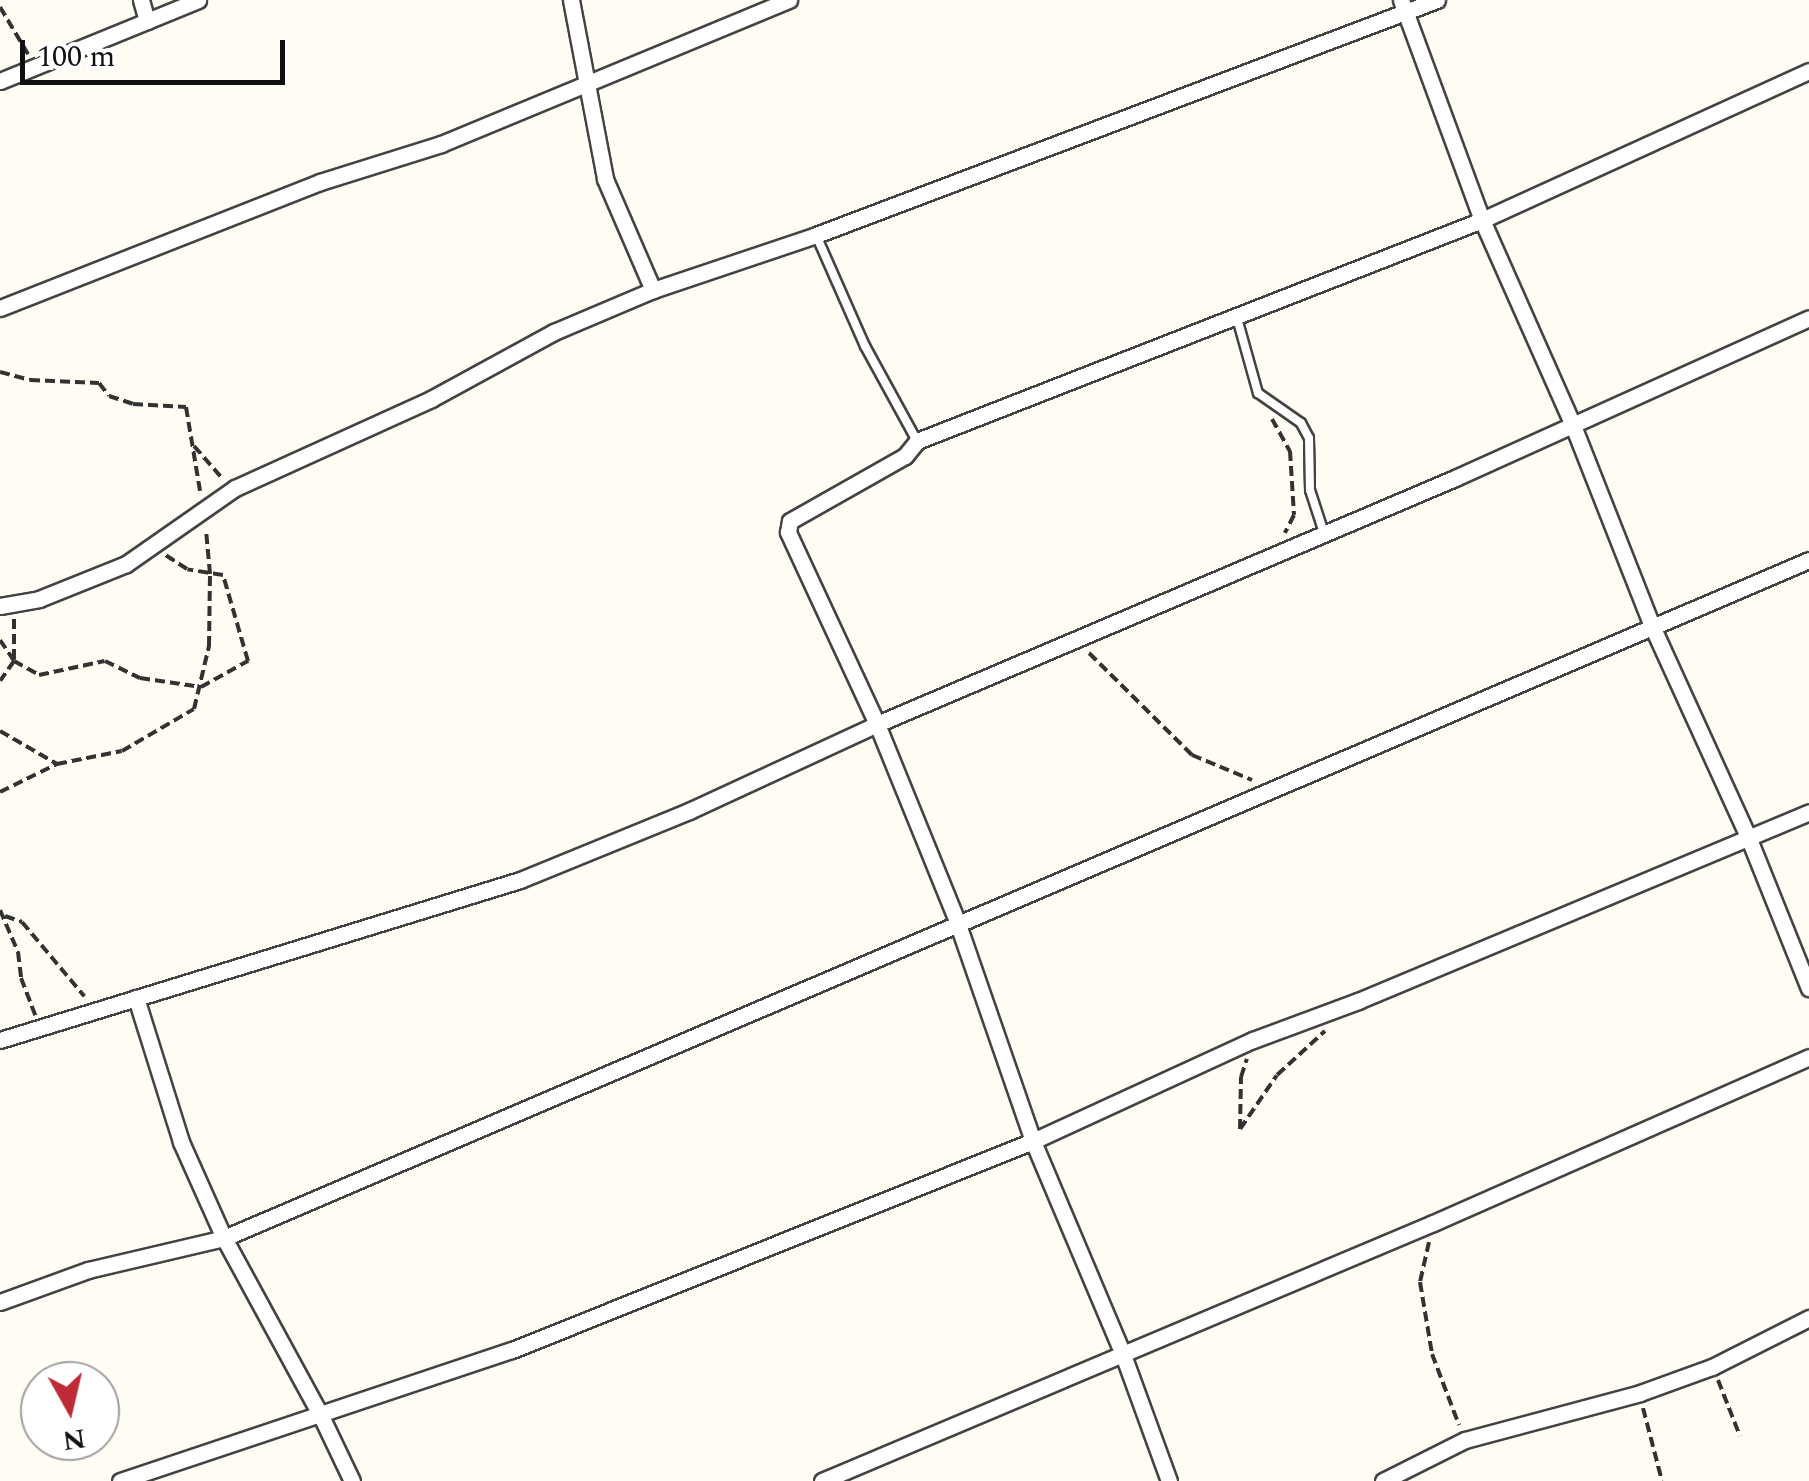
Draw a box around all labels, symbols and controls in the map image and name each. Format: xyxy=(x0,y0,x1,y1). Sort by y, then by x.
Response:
scale bar xyxy=(25,20,290,82)
text: 100 m xyxy=(37,34,115,80)
north arrow xyxy=(20,1361,120,1461)
text: N xyxy=(60,1416,88,1462)

